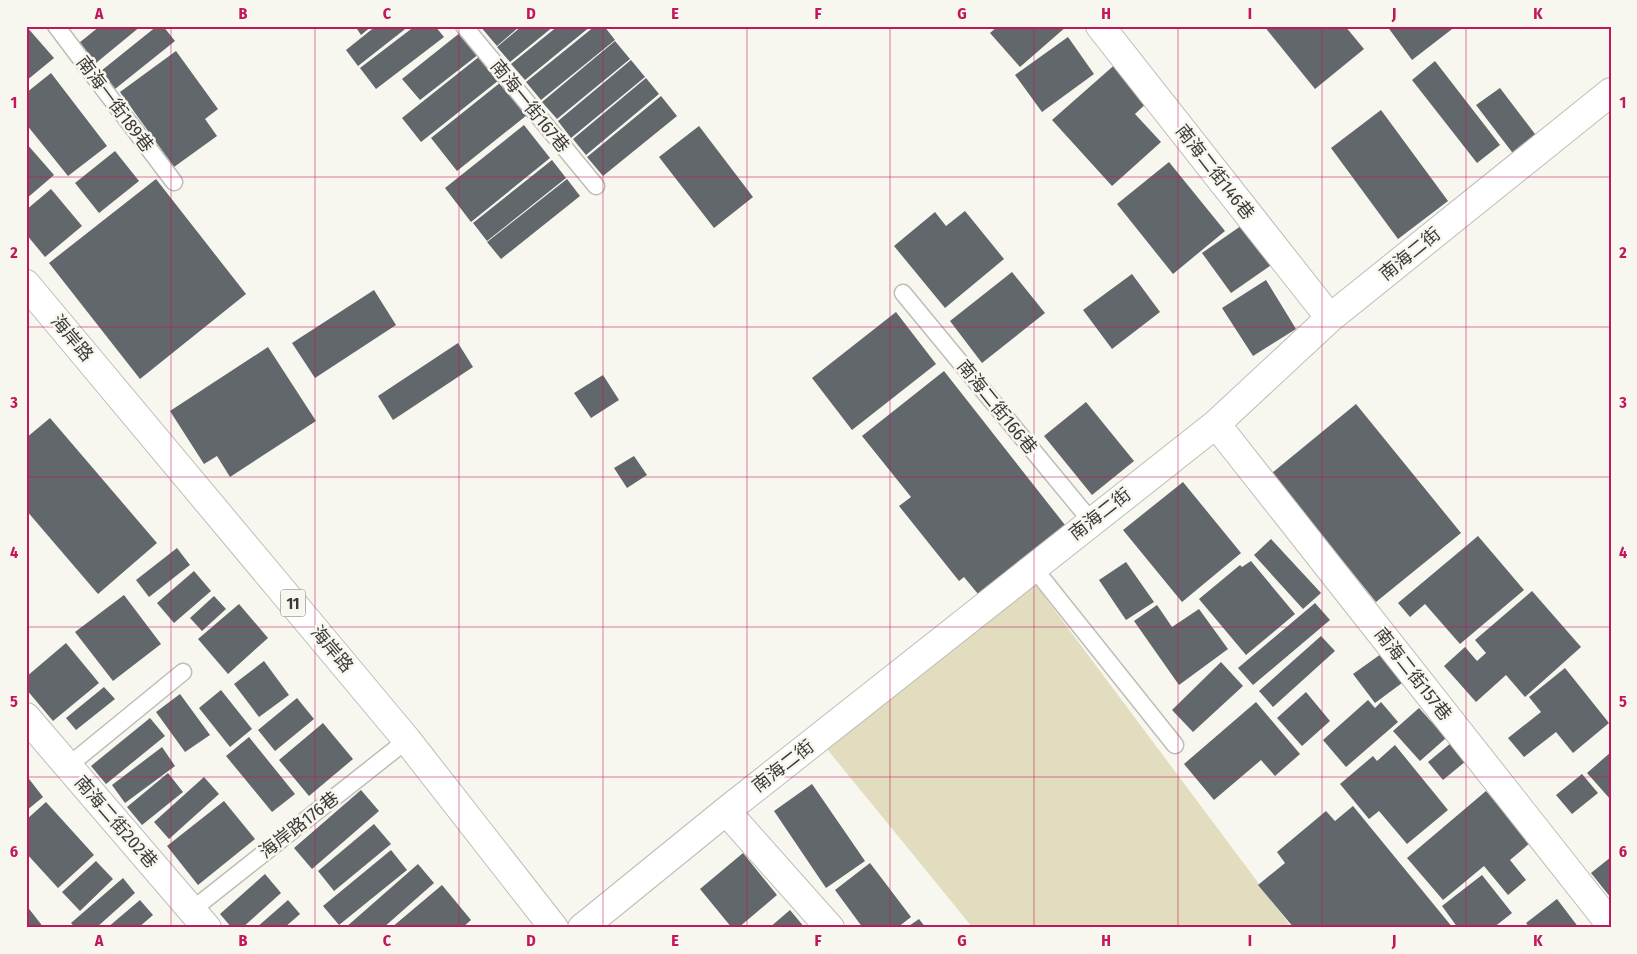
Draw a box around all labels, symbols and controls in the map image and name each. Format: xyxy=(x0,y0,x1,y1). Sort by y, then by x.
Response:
text: A xyxy=(94,4,104,23)
text: B xyxy=(239,4,248,23)
text: C xyxy=(383,4,392,23)
text: D xyxy=(526,4,536,23)
text: E xyxy=(671,4,679,23)
text: F xyxy=(814,4,822,23)
text: G xyxy=(957,4,967,23)
text: H xyxy=(1101,4,1111,23)
text: I xyxy=(1248,4,1252,23)
text: J xyxy=(1391,4,1396,23)
text: K xyxy=(1533,4,1543,23)
street label: 南海一街189巷 xyxy=(72,52,158,156)
street label: 南海一街167巷 xyxy=(486,55,574,157)
text: 1 xyxy=(11,93,17,112)
text: 1 xyxy=(1620,93,1626,112)
street label: 南海二街146巷 xyxy=(1171,120,1259,224)
street label: 南海二街 xyxy=(1375,223,1445,285)
text: 2 xyxy=(9,243,18,262)
text: 2 xyxy=(1618,243,1627,262)
street label: 海岸路 xyxy=(46,310,98,366)
street label: 南海二街166巷 xyxy=(952,355,1042,459)
text: 3 xyxy=(9,393,18,412)
text: 3 xyxy=(1618,393,1627,412)
street label: 南海二街 xyxy=(1065,483,1135,545)
text: 4 xyxy=(10,543,18,562)
text: 4 xyxy=(1619,543,1627,562)
road number: 11 xyxy=(280,590,306,616)
street label: 海岸路 xyxy=(306,621,358,677)
street label: 南海二街157巷 xyxy=(1370,623,1456,725)
text: 5 xyxy=(10,692,18,711)
text: 5 xyxy=(1619,692,1627,711)
street label: 南海二街 xyxy=(748,735,818,797)
street label: 南海二街202巷 xyxy=(70,771,162,873)
street label: 海岸路176巷 xyxy=(255,787,343,863)
text: 6 xyxy=(10,842,18,861)
text: 6 xyxy=(1619,842,1627,861)
text: A xyxy=(94,931,104,950)
text: B xyxy=(239,931,248,950)
text: C xyxy=(383,931,392,950)
text: D xyxy=(526,931,536,950)
text: E xyxy=(671,931,679,950)
text: F xyxy=(814,931,822,950)
text: G xyxy=(957,931,967,950)
text: H xyxy=(1101,931,1111,950)
text: I xyxy=(1248,931,1252,950)
text: J xyxy=(1391,931,1396,950)
text: K xyxy=(1533,931,1543,950)

